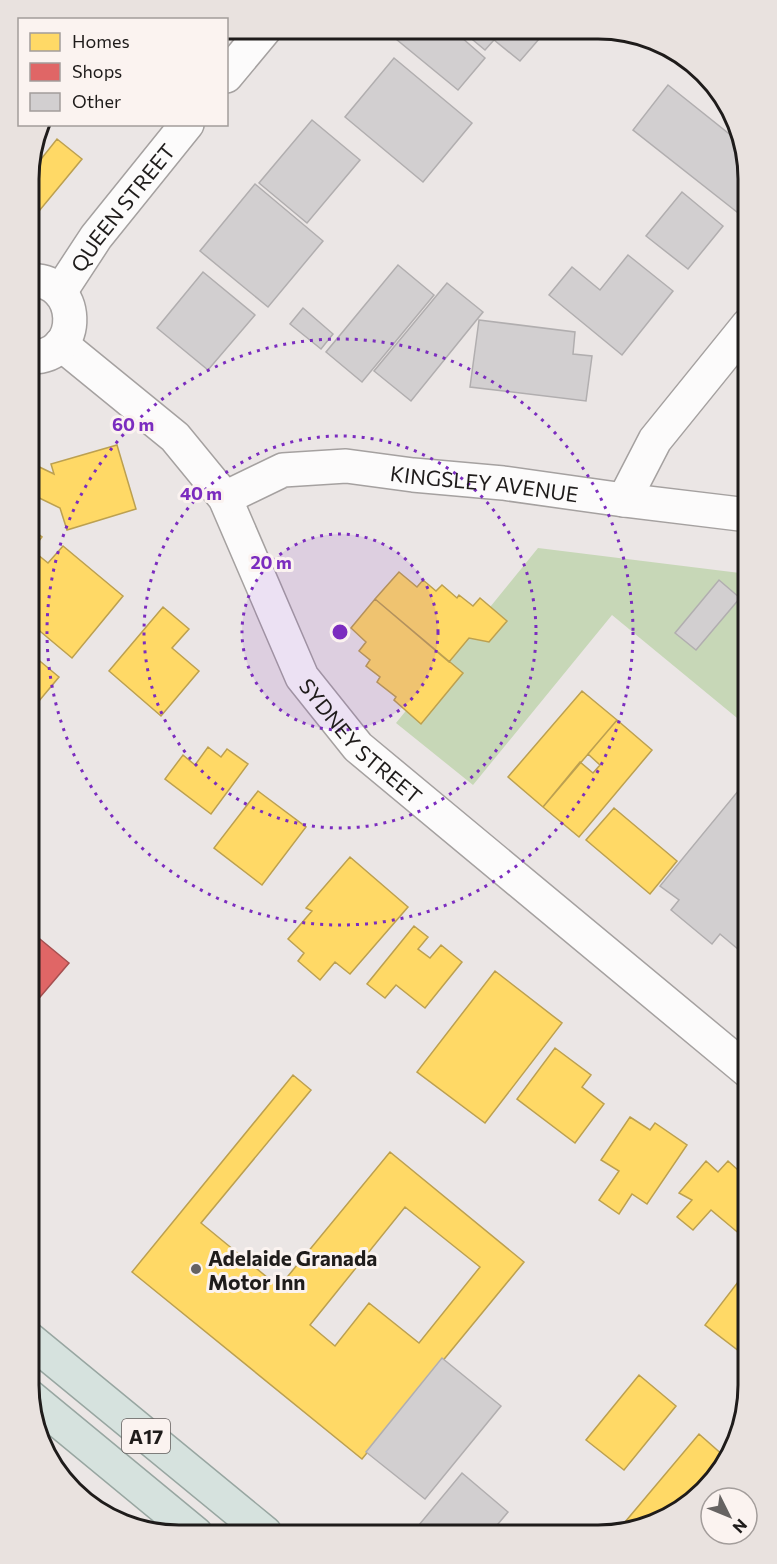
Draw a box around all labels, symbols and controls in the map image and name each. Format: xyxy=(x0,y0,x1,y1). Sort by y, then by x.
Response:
legend xyxy=(18,18,228,126)
text: Homes xyxy=(72,30,130,52)
text: Shops xyxy=(72,60,122,82)
text: Other xyxy=(72,90,121,112)
street label: QUEEN STREET xyxy=(65,138,179,276)
text: 60 m xyxy=(112,413,154,435)
street label: KINGSLEY AVENUE xyxy=(389,460,580,506)
text: 40 m xyxy=(180,482,222,504)
text: 20 m xyxy=(250,551,292,573)
centre of rings xyxy=(330,622,350,642)
street label: SYDNEY STREET xyxy=(295,673,428,808)
place label: Adelaide Granada Motor Inn xyxy=(208,1245,377,1294)
marker: Adelaide Granada Motor Inn xyxy=(189,1262,203,1276)
road number: A17 xyxy=(122,1419,170,1453)
north arrow xyxy=(699,1486,759,1546)
text: N xyxy=(729,1516,751,1537)

